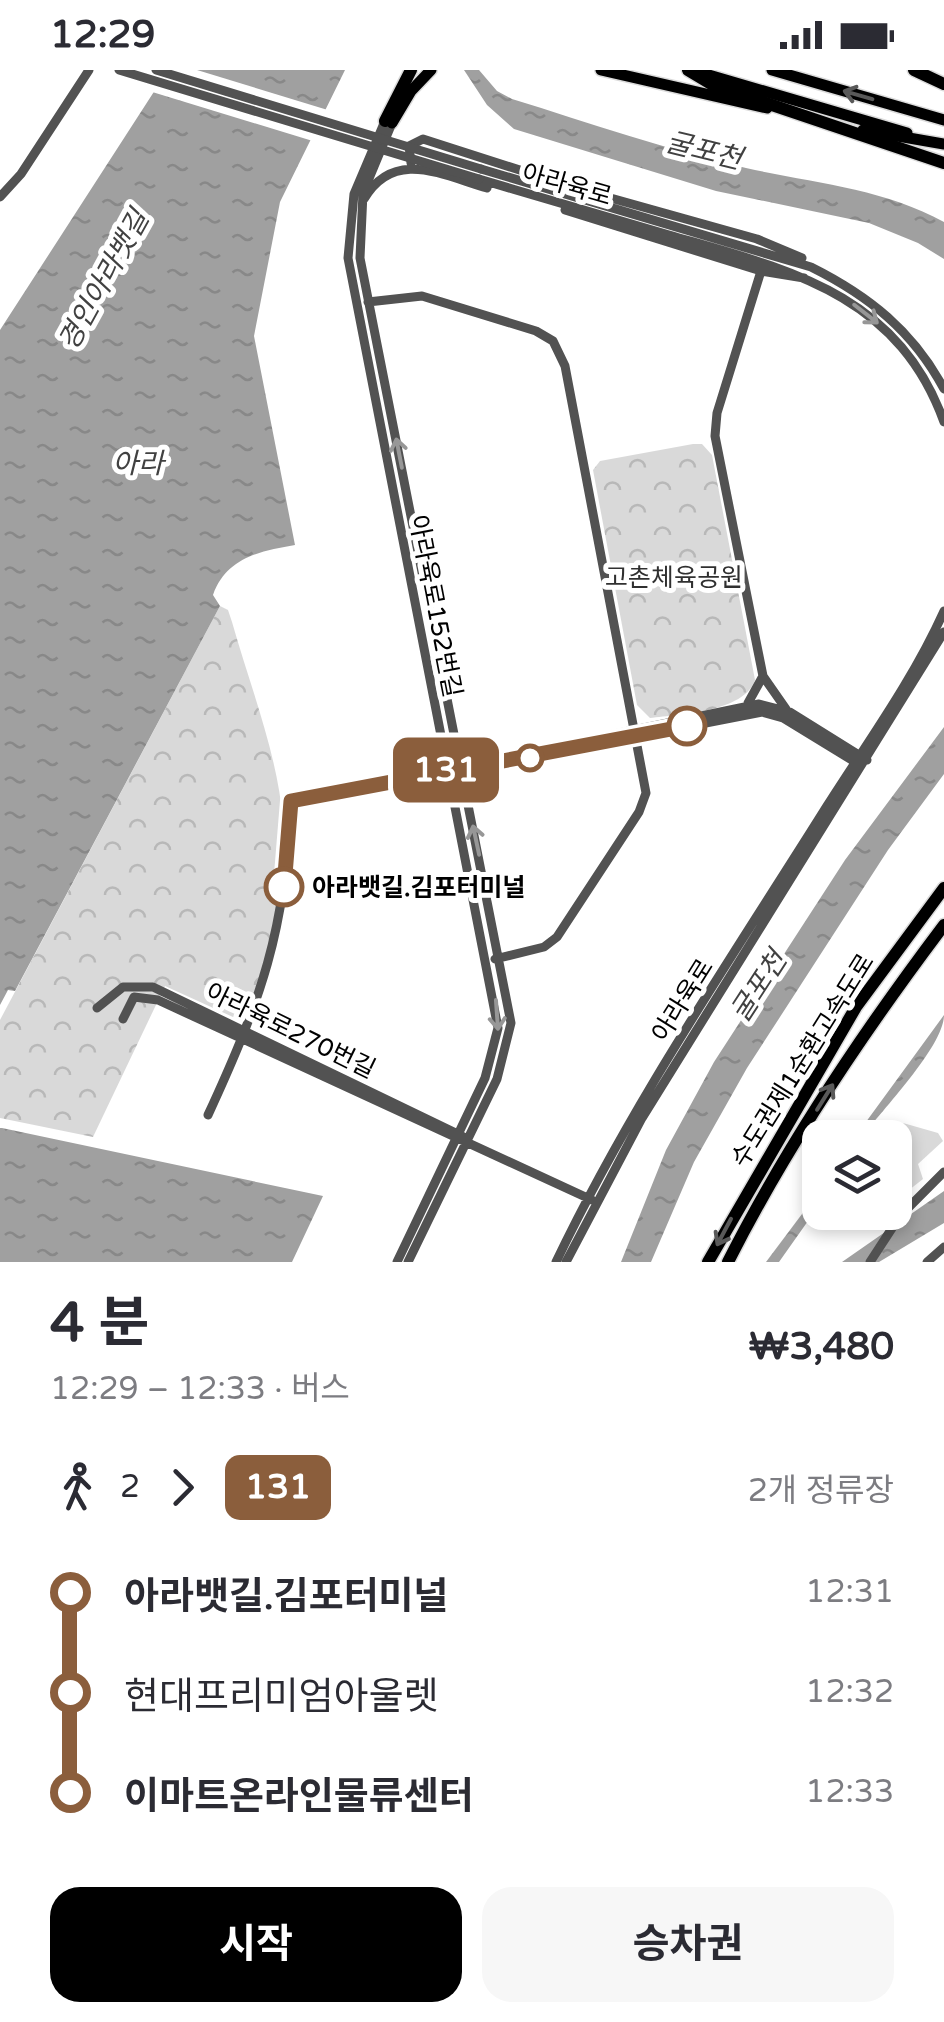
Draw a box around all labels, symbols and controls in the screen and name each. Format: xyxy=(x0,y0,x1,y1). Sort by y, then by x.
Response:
text: 12:29 xyxy=(50,12,155,58)
one-way arrow xyxy=(843,85,874,103)
water label: 굴포천 xyxy=(662,125,749,178)
street label: 아라육로 xyxy=(518,158,615,212)
water label: 경인아라뱃길 xyxy=(52,203,157,356)
one-way arrow xyxy=(852,303,879,324)
one-way arrow xyxy=(389,438,408,470)
water label: 아라 xyxy=(112,447,167,481)
street label: 아라육로152번길 xyxy=(403,512,467,700)
park label: 고촌체육공원 xyxy=(605,563,743,593)
unlabelled marker xyxy=(668,707,706,745)
line badge: 131 xyxy=(388,738,504,802)
unlabelled marker xyxy=(517,745,543,771)
text: 131 xyxy=(413,749,479,791)
one-way arrow xyxy=(466,825,485,857)
marker: 아라뱃길.김포터미널 xyxy=(265,868,303,906)
place label: 아라뱃길.김포터미널 xyxy=(312,873,526,903)
water label: 굴포천 xyxy=(724,942,796,1028)
street label: 수도권제1순환고속도로 xyxy=(725,948,881,1173)
street label: 아라육로 xyxy=(646,954,720,1047)
street label: 아라육로270번길 xyxy=(201,977,380,1085)
one-way arrow xyxy=(487,998,506,1031)
one-way arrow xyxy=(815,1084,835,1112)
map controls xyxy=(802,1120,912,1230)
button: layers xyxy=(802,1120,912,1230)
one-way arrow xyxy=(714,1216,733,1246)
text: 4 분 xyxy=(50,1291,149,1357)
text: ₩3,480 xyxy=(748,1324,894,1370)
text: 12:29 – 12:33 · 버스 xyxy=(50,1370,350,1408)
icon: walk xyxy=(50,1460,105,1515)
icon: forward xyxy=(155,1460,210,1515)
text: 131 xyxy=(245,1466,311,1508)
text: 2 xyxy=(120,1468,140,1506)
text: 2개 정류장 xyxy=(748,1472,894,1510)
text: 12:31 xyxy=(805,1573,894,1611)
text: 아라뱃길.김포터미널 xyxy=(124,1574,449,1620)
text: 12:32 xyxy=(805,1673,894,1711)
text: 현대프리미엄아울렛 xyxy=(124,1674,439,1720)
text: 12:33 xyxy=(805,1773,894,1811)
text: 이마트온라인물류센터 xyxy=(124,1774,474,1820)
button: 시작 xyxy=(50,1887,462,2002)
button: 승차권 xyxy=(482,1887,894,2002)

